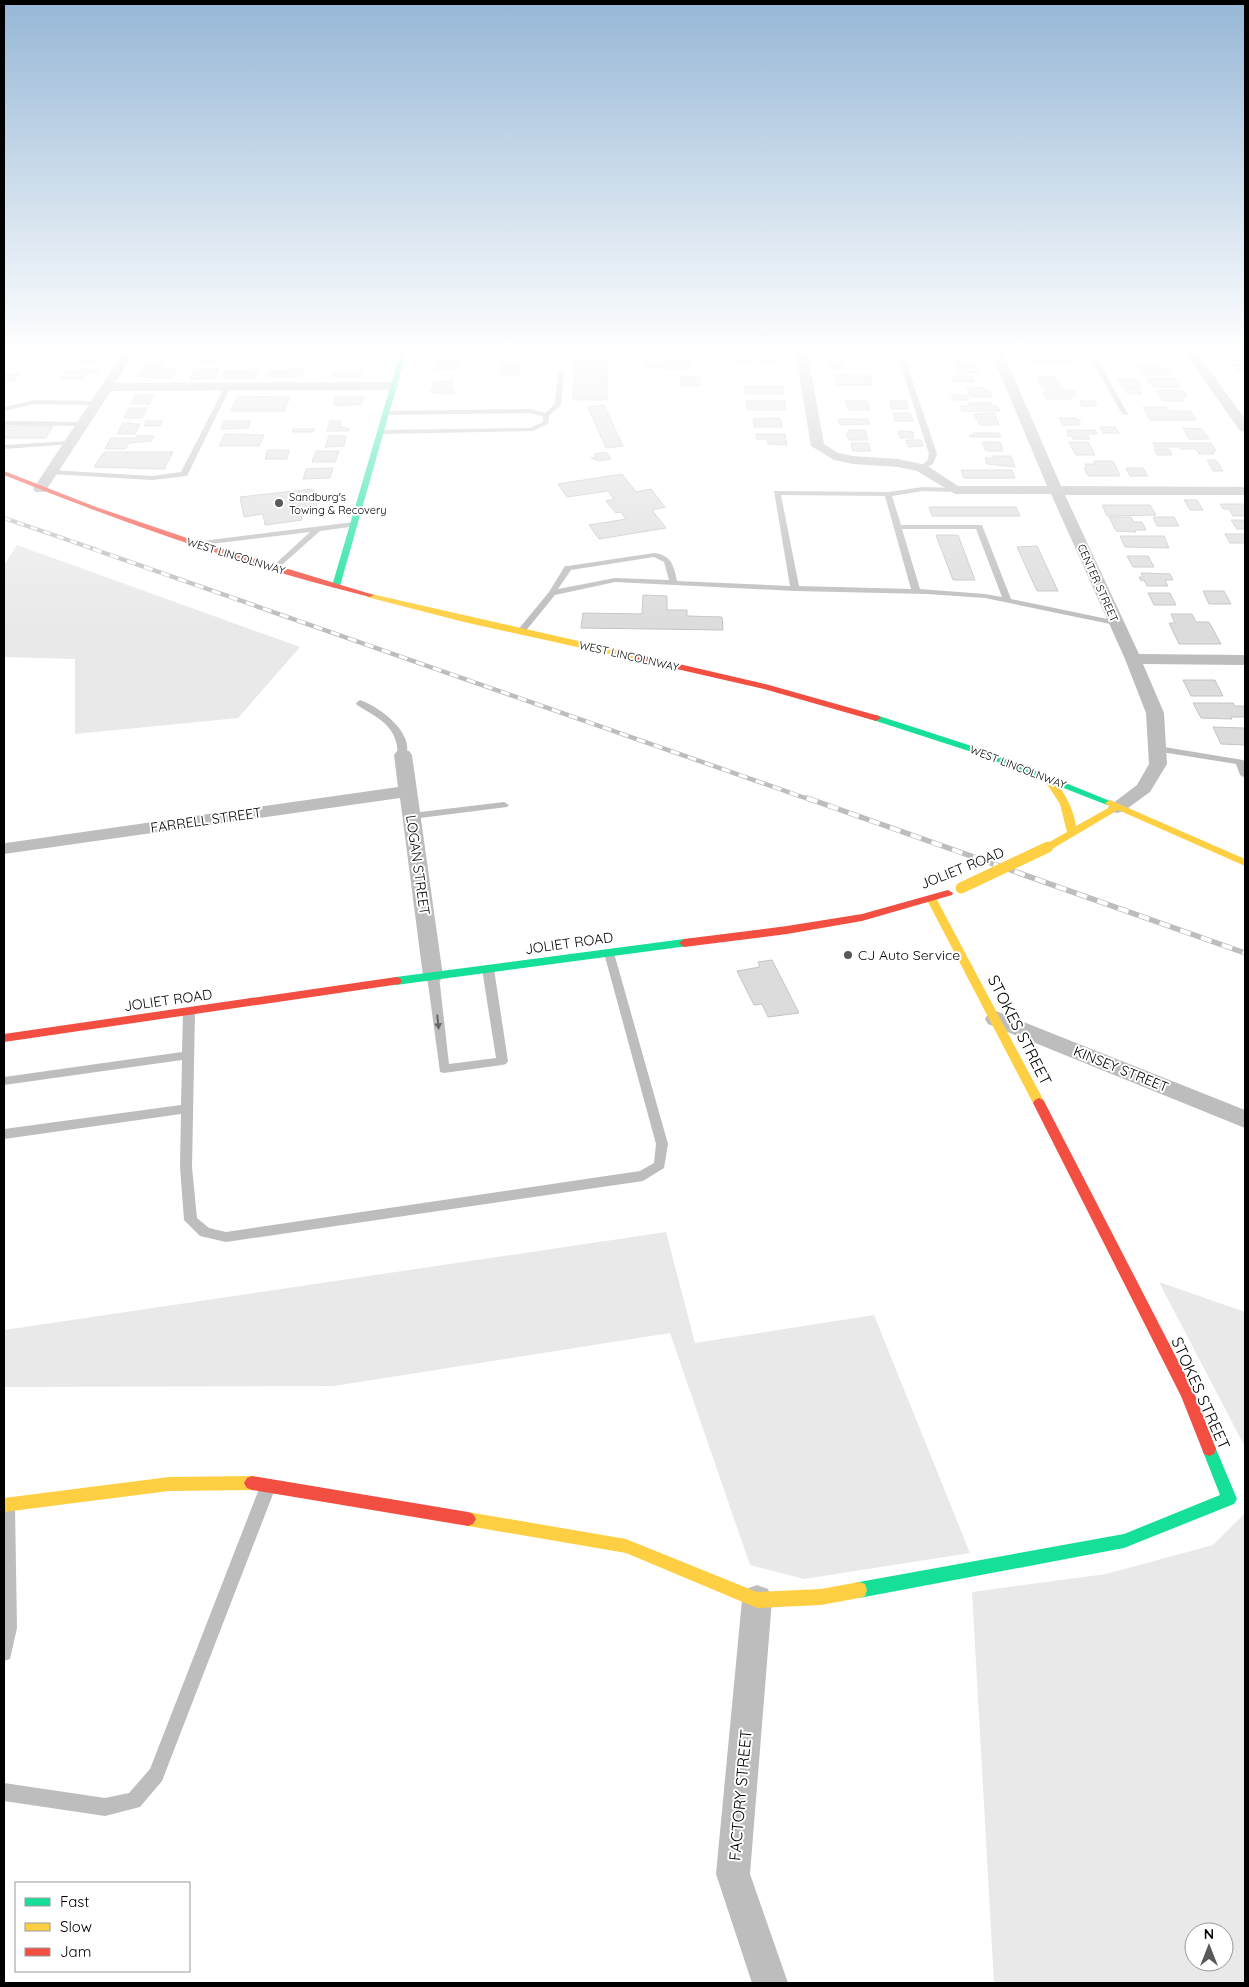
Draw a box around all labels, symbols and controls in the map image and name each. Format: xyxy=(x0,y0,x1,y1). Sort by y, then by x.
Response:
place label: Sandburg's Towing & Recovery xyxy=(289,490,387,517)
marker: Sandburg's Towing & Recovery xyxy=(273,497,285,509)
street label: WEST LINCOLNWAY xyxy=(185,534,287,578)
street label: CENTER STREET xyxy=(1075,542,1122,625)
street label: WEST LINCOLNWAY xyxy=(578,638,680,674)
street label: WEST LINCOLNWAY xyxy=(968,742,1068,792)
street label: FARRELL STREET xyxy=(149,803,263,837)
street label: LOGAN STREET xyxy=(402,814,434,916)
street label: JOLIET ROAD xyxy=(917,843,1007,893)
street label: JOLIET ROAD xyxy=(524,928,614,958)
place label: CJ Auto Service xyxy=(858,946,960,964)
marker: CJ Auto Service xyxy=(842,949,854,961)
street label: STOKES STREET xyxy=(984,972,1057,1089)
street label: JOLIET ROAD xyxy=(123,985,213,1015)
one-way arrow xyxy=(434,1015,442,1031)
street label: KINSEY STREET xyxy=(1071,1042,1171,1096)
street label: STOKES STREET xyxy=(1167,1334,1235,1453)
street label: FACTORY STREET xyxy=(724,1728,756,1862)
legend xyxy=(15,1882,190,1972)
text: Fast xyxy=(60,1892,89,1911)
text: Slow xyxy=(60,1917,92,1936)
north arrow xyxy=(1184,1922,1234,1972)
text: N xyxy=(1204,1925,1214,1943)
text: Jam xyxy=(60,1942,91,1961)

